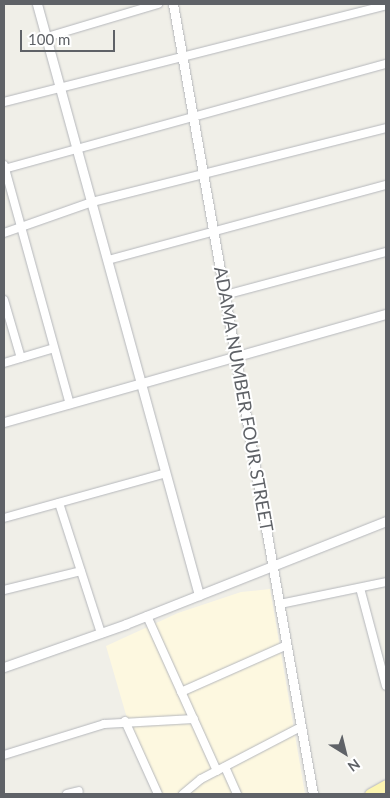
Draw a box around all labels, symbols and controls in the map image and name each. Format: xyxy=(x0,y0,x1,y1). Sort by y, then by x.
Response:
scale bar xyxy=(22,20,118,52)
text: 100 m xyxy=(28,30,70,48)
street label: ADAMA NUMBER FOUR STREET xyxy=(210,264,278,534)
north arrow xyxy=(320,728,370,778)
text: N xyxy=(345,755,363,776)

